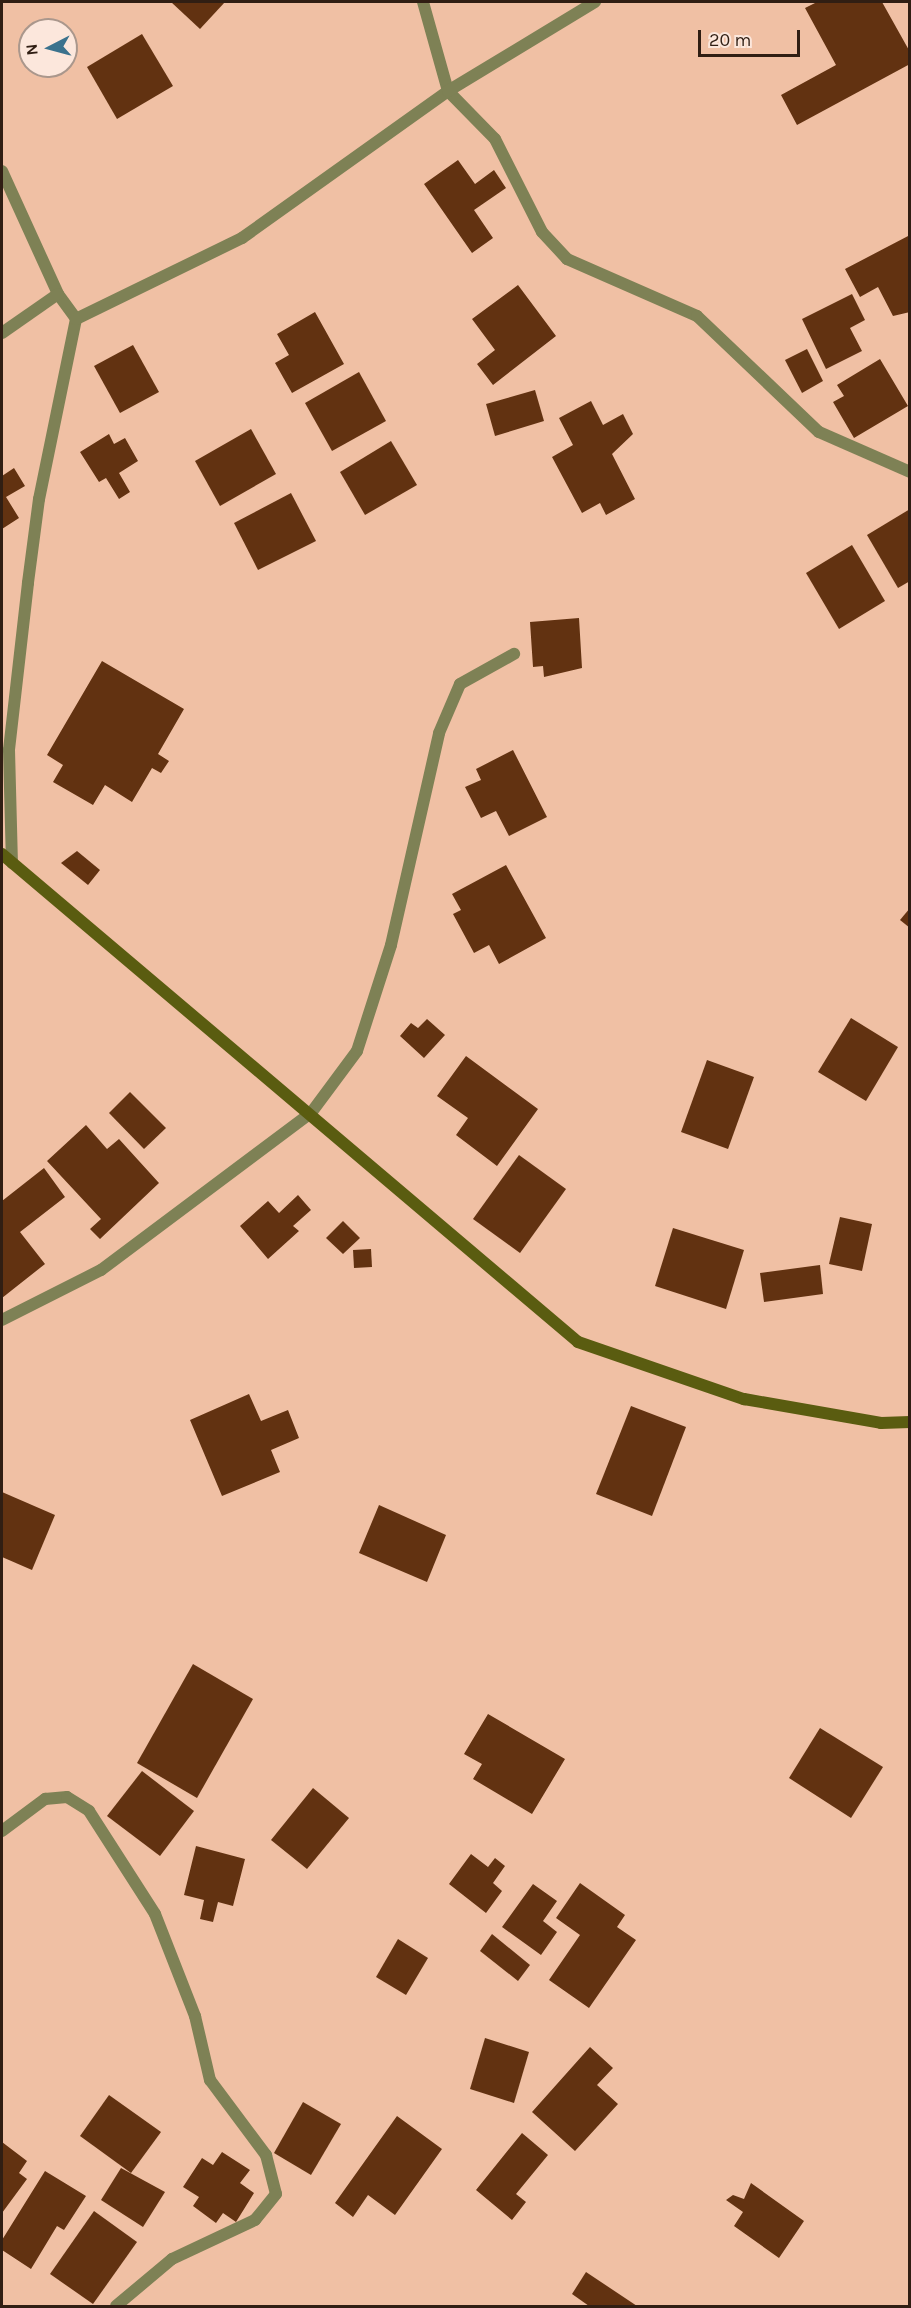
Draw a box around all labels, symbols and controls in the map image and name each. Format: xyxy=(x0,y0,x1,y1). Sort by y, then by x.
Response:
north arrow xyxy=(18,18,78,78)
scale bar xyxy=(701,18,803,56)
text: 20 m xyxy=(709,29,751,51)
text: N xyxy=(22,43,42,56)

